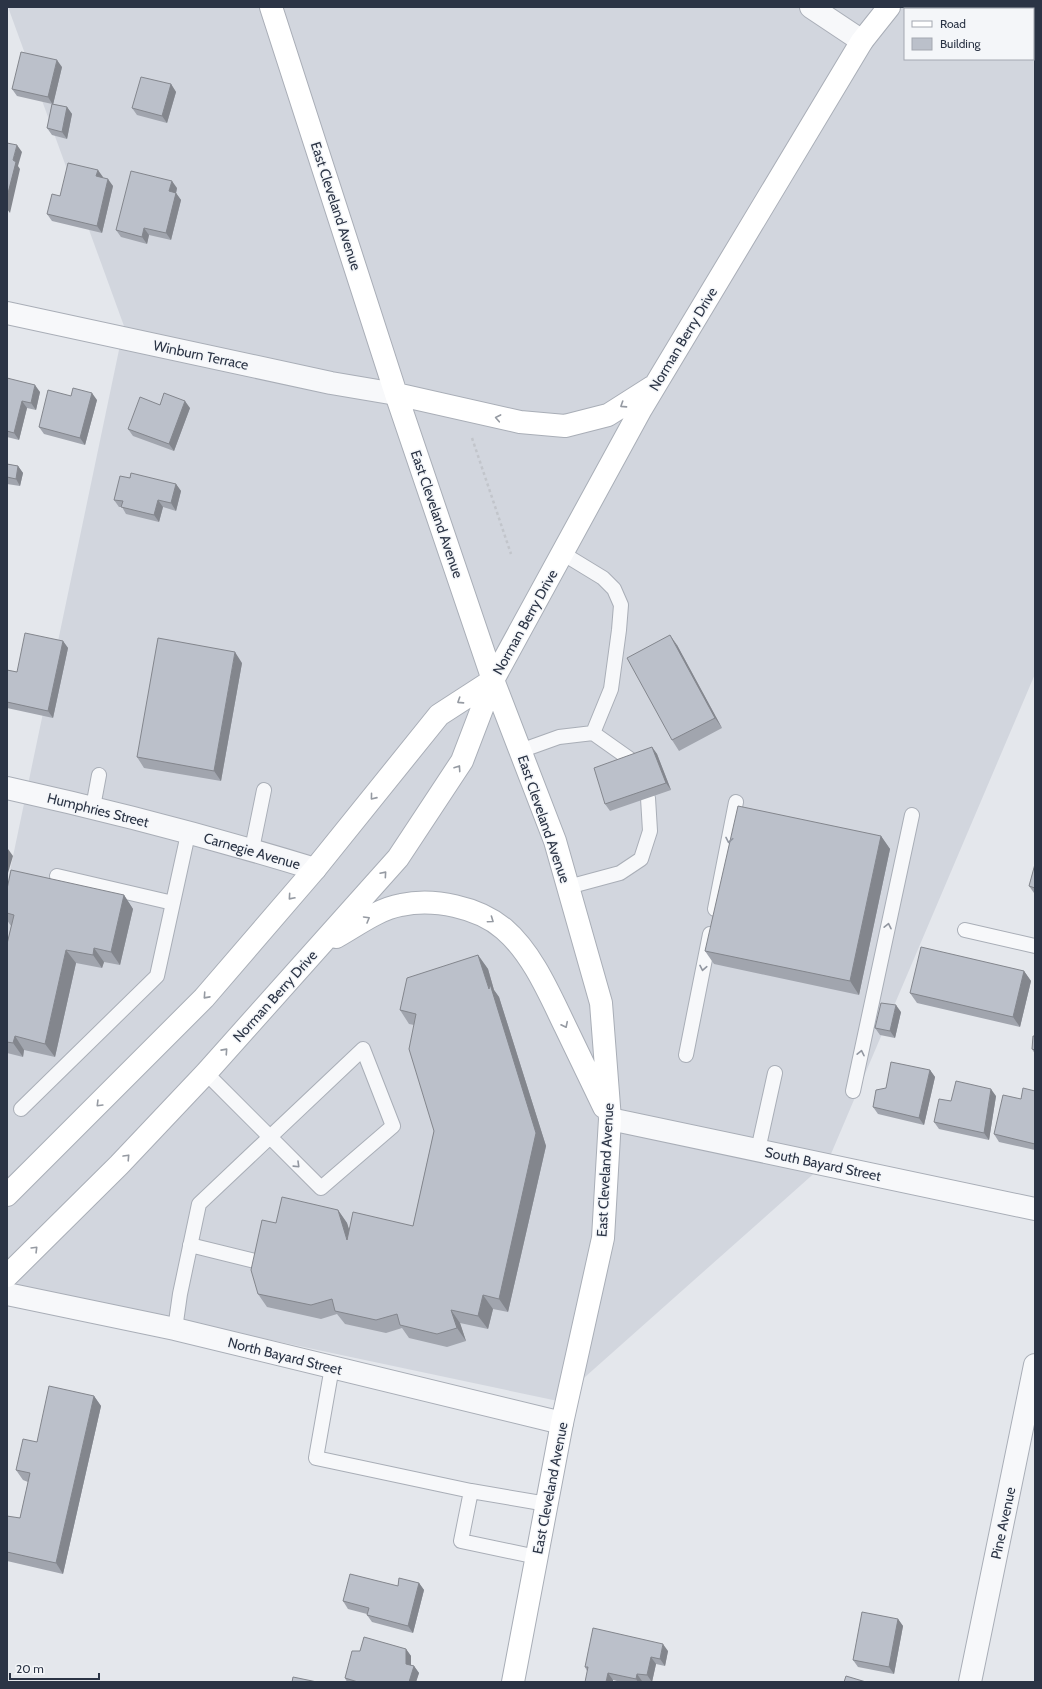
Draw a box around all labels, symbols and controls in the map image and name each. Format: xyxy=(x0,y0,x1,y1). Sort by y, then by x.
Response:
legend xyxy=(904,8,1034,60)
text: Road xyxy=(940,16,966,31)
text: Building xyxy=(940,36,982,51)
street label: East Cleveland Avenue xyxy=(307,139,365,273)
street label: Norman Berry Drive xyxy=(645,284,721,394)
street label: Winburn Terrace xyxy=(152,336,250,374)
one-way arrow xyxy=(620,401,627,408)
one-way arrow xyxy=(495,414,501,422)
street label: East Cleveland Avenue xyxy=(407,448,467,580)
street label: Norman Berry Drive xyxy=(489,566,561,678)
one-way arrow xyxy=(457,696,464,704)
street label: East Cleveland Avenue xyxy=(514,753,574,885)
one-way arrow xyxy=(453,765,461,772)
street label: Humphries Street xyxy=(45,789,151,831)
one-way arrow xyxy=(371,792,378,799)
street label: Carnegie Avenue xyxy=(202,829,302,873)
one-way arrow xyxy=(725,837,733,843)
one-way arrow xyxy=(379,872,386,879)
one-way arrow xyxy=(288,893,295,900)
one-way arrow xyxy=(487,915,494,923)
one-way arrow xyxy=(363,917,370,924)
one-way arrow xyxy=(883,923,891,929)
street label: Norman Berry Drive xyxy=(229,946,321,1046)
one-way arrow xyxy=(699,965,707,971)
one-way arrow xyxy=(203,991,211,999)
one-way arrow xyxy=(560,1020,568,1028)
one-way arrow xyxy=(220,1049,227,1056)
one-way arrow xyxy=(856,1050,864,1056)
one-way arrow xyxy=(96,1099,104,1107)
street label: East Cleveland Avenue xyxy=(593,1103,617,1237)
street label: South Bayard Street xyxy=(763,1143,883,1185)
one-way arrow xyxy=(122,1154,130,1162)
one-way arrow xyxy=(292,1160,300,1168)
one-way arrow xyxy=(30,1246,38,1253)
street label: North Bayard Street xyxy=(226,1333,344,1379)
street label: East Cleveland Avenue xyxy=(528,1420,572,1556)
street label: Pine Avenue xyxy=(987,1485,1019,1561)
scale bar xyxy=(10,1655,99,1681)
text: 20 m xyxy=(16,1661,44,1676)

